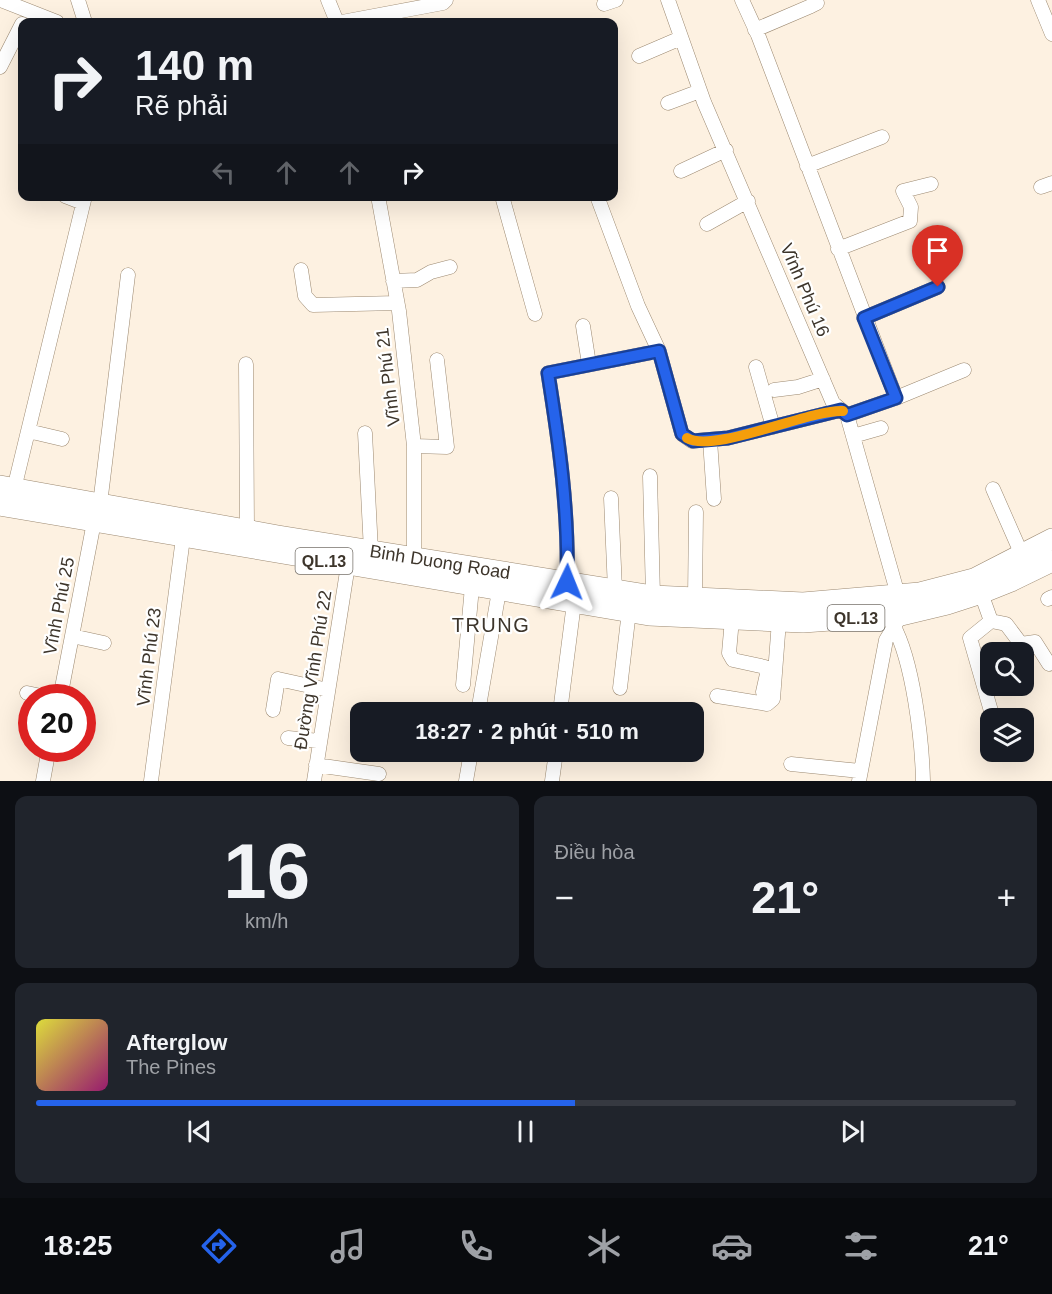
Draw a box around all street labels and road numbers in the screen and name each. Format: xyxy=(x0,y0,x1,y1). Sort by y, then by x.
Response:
street label: Vĩnh Phú 16 xyxy=(776,240,834,340)
street label: Vĩnh Phú 21 xyxy=(372,327,404,427)
street label: Binh Duong Road xyxy=(368,541,512,583)
road number: QL.13 xyxy=(296,548,352,574)
street label: Vĩnh Phú 25 xyxy=(40,555,78,657)
street label: Đường Vĩnh Phú 22 xyxy=(291,589,335,751)
road number: QL.13 xyxy=(828,605,884,631)
street label: Vĩnh Phú 23 xyxy=(133,607,165,707)

